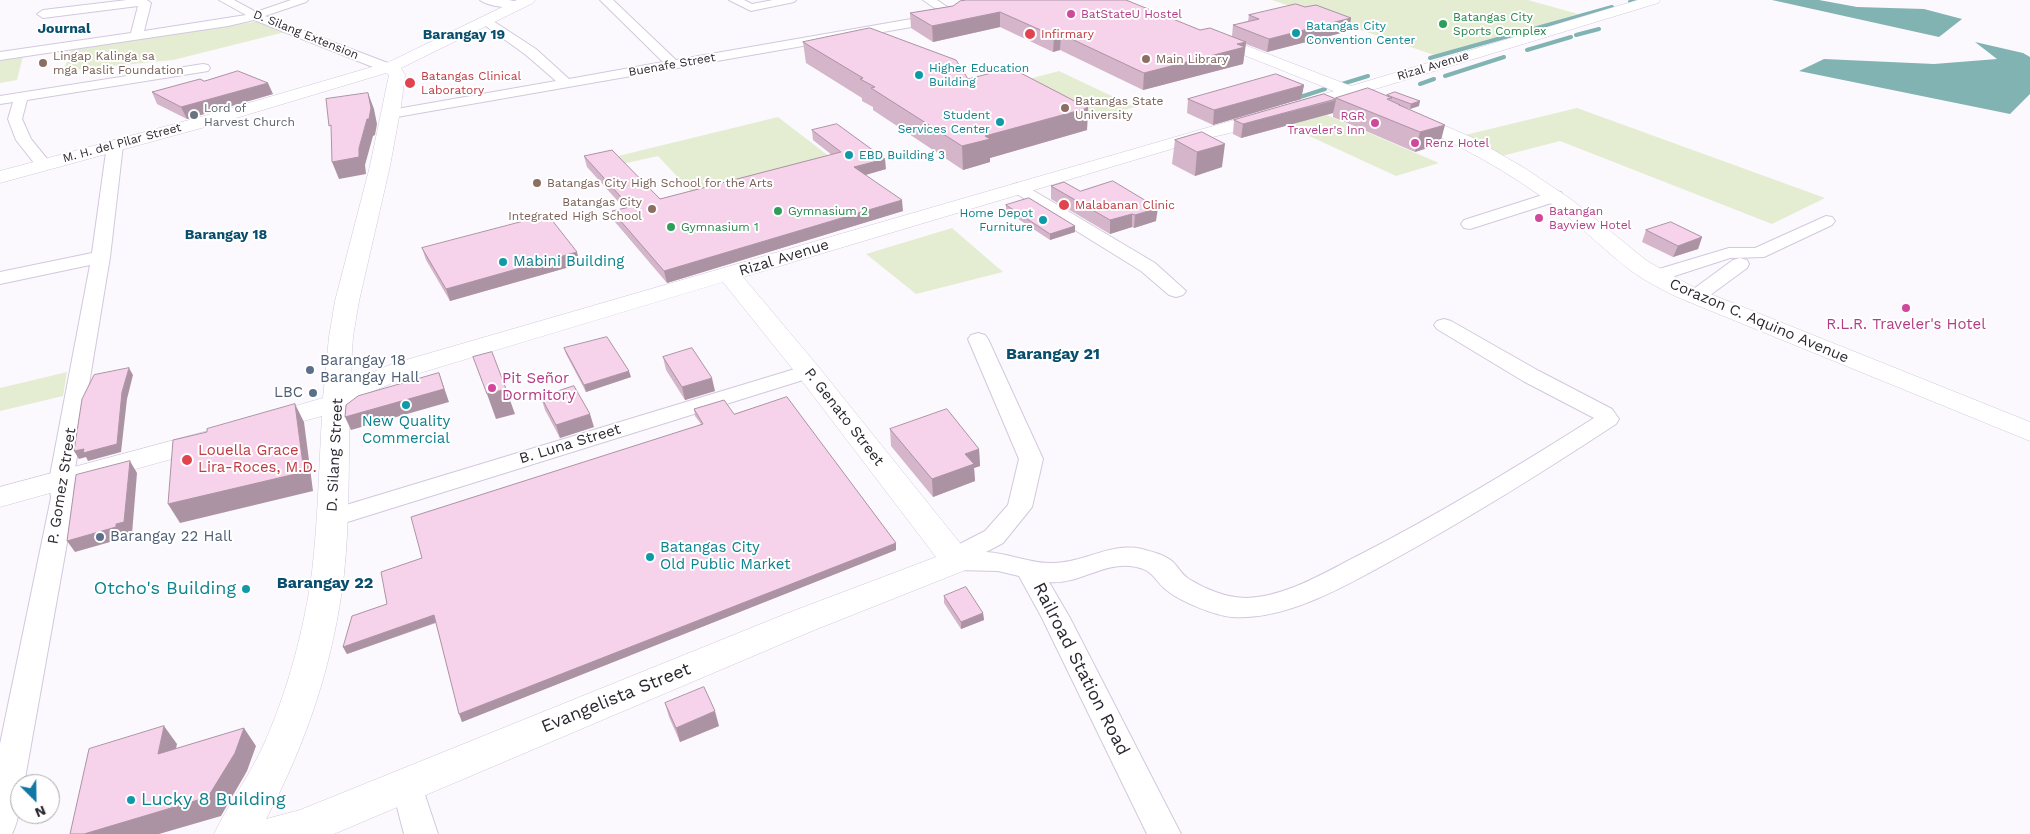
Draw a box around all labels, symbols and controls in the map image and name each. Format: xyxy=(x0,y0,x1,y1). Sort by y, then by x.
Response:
street label: D. Silang Extension xyxy=(251,7,361,63)
place label: BatStateU Hostel xyxy=(1081,7,1182,21)
marker: BatStateU Hostel xyxy=(1065,8,1077,20)
place label: Batangas City Sports Complex xyxy=(1453,10,1546,38)
marker: Batangas City Sports Complex xyxy=(1437,18,1449,30)
place label: Batangas City Convention Center xyxy=(1306,19,1415,47)
district label: Journal xyxy=(37,21,91,37)
district label: Barangay 19 xyxy=(423,27,505,43)
marker: Infirmary xyxy=(1023,27,1037,41)
place label: Infirmary xyxy=(1041,27,1094,41)
marker: Batangas City Convention Center xyxy=(1290,27,1302,39)
street label: Rizal Avenue xyxy=(1395,48,1471,84)
place label: Lingap Kalinga sa mga Paslit Foundation xyxy=(53,49,184,77)
street label: Buenafe Street xyxy=(627,50,717,80)
place label: Main Library xyxy=(1156,52,1228,66)
marker: Main Library xyxy=(1140,53,1152,65)
marker: Lingap Kalinga sa mga Paslit Foundation xyxy=(37,57,49,69)
place label: Higher Education Building xyxy=(929,61,1029,89)
place label: Batangas Clinical Laboratory xyxy=(421,69,521,97)
marker: Higher Education Building xyxy=(913,69,925,81)
marker: Batangas Clinical Laboratory xyxy=(403,76,417,90)
place label: Batangas State University xyxy=(1075,94,1163,122)
place label: Lord of Harvest Church xyxy=(204,101,295,129)
marker: Batangas State University xyxy=(1059,102,1071,114)
place label: Student Services Center xyxy=(898,108,990,136)
marker: Lord of Harvest Church xyxy=(188,109,200,121)
place label: RGR Traveler's Inn xyxy=(1287,109,1365,137)
marker: Student Services Center xyxy=(994,116,1006,128)
marker: RGR Traveler's Inn xyxy=(1369,117,1381,129)
street label: M. H. del Pilar Street xyxy=(61,120,183,166)
place label: Renz Hotel xyxy=(1425,136,1489,150)
marker: Renz Hotel xyxy=(1409,137,1421,149)
place label: EBD Building 3 xyxy=(859,148,945,162)
marker: EBD Building 3 xyxy=(843,149,855,161)
place label: Batangas City High School for the Arts xyxy=(547,176,773,190)
marker: Batangas City High School for the Arts xyxy=(531,177,543,189)
place label: Batangas City Integrated High School xyxy=(508,195,642,223)
marker: Malabanan Clinic xyxy=(1057,198,1071,212)
place label: Malabanan Clinic xyxy=(1075,198,1175,212)
marker: Batangas City Integrated High School xyxy=(646,203,658,215)
place label: Gymnasium 2 xyxy=(788,204,868,218)
place label: Batangan Bayview Hotel xyxy=(1549,204,1631,232)
marker: Gymnasium 2 xyxy=(772,205,784,217)
place label: Home Depot Furniture xyxy=(959,206,1033,234)
marker: Batangan Bayview Hotel xyxy=(1533,212,1545,224)
marker: Home Depot Furniture xyxy=(1037,214,1049,226)
place label: Gymnasium 1 xyxy=(681,220,759,234)
marker: Gymnasium 1 xyxy=(665,221,677,233)
district label: Barangay 18 xyxy=(185,227,267,243)
street label: Rizal Avenue xyxy=(737,236,831,280)
place label: Mabini Building xyxy=(513,253,624,271)
marker: Mabini Building xyxy=(497,256,509,268)
street label: Corazon C. Aquino Avenue xyxy=(1667,275,1851,367)
marker: R.L.R. Traveler's Hotel xyxy=(1900,302,1912,314)
place label: R.L.R. Traveler's Hotel xyxy=(1826,316,1986,334)
district label: Barangay 21 xyxy=(1006,344,1100,364)
place label: Barangay 18 Barangay Hall xyxy=(320,352,419,387)
marker: Barangay 18 Barangay Hall xyxy=(304,364,316,376)
street label: P. Genato Street xyxy=(800,365,888,469)
place label: Pit Señor Dormitory xyxy=(502,370,575,405)
marker: Pit Señor Dormitory xyxy=(486,382,498,394)
place label: LBC xyxy=(274,384,303,402)
marker: LBC xyxy=(307,387,319,399)
street label: D. Silang Street xyxy=(323,398,347,512)
marker: New Quality Commercial xyxy=(400,399,412,411)
place label: New Quality Commercial xyxy=(362,413,450,448)
street label: B. Luna Street xyxy=(517,420,623,468)
street label: P. Gomez Street xyxy=(44,427,80,545)
place label: Louella Grace Lira-Roces, M.D. xyxy=(198,442,317,477)
marker: Louella Grace Lira-Roces, M.D. xyxy=(180,453,194,467)
place label: Barangay 22 Hall xyxy=(110,528,232,546)
marker: Barangay 22 Hall xyxy=(94,531,106,543)
place label: Batangas City Old Public Market xyxy=(660,539,791,574)
marker: Batangas City Old Public Market xyxy=(644,551,656,563)
district label: Barangay 22 xyxy=(277,573,373,593)
place label: Otcho's Building xyxy=(94,578,236,600)
street label: Railroad Station Road xyxy=(1028,579,1134,759)
marker: Otcho's Building xyxy=(240,583,252,595)
street label: Evangelista Street xyxy=(538,658,694,738)
north arrow xyxy=(10,774,60,824)
place label: Lucky 8 Building xyxy=(141,789,286,811)
marker: Lucky 8 Building xyxy=(125,794,137,806)
text: N xyxy=(33,802,48,821)

